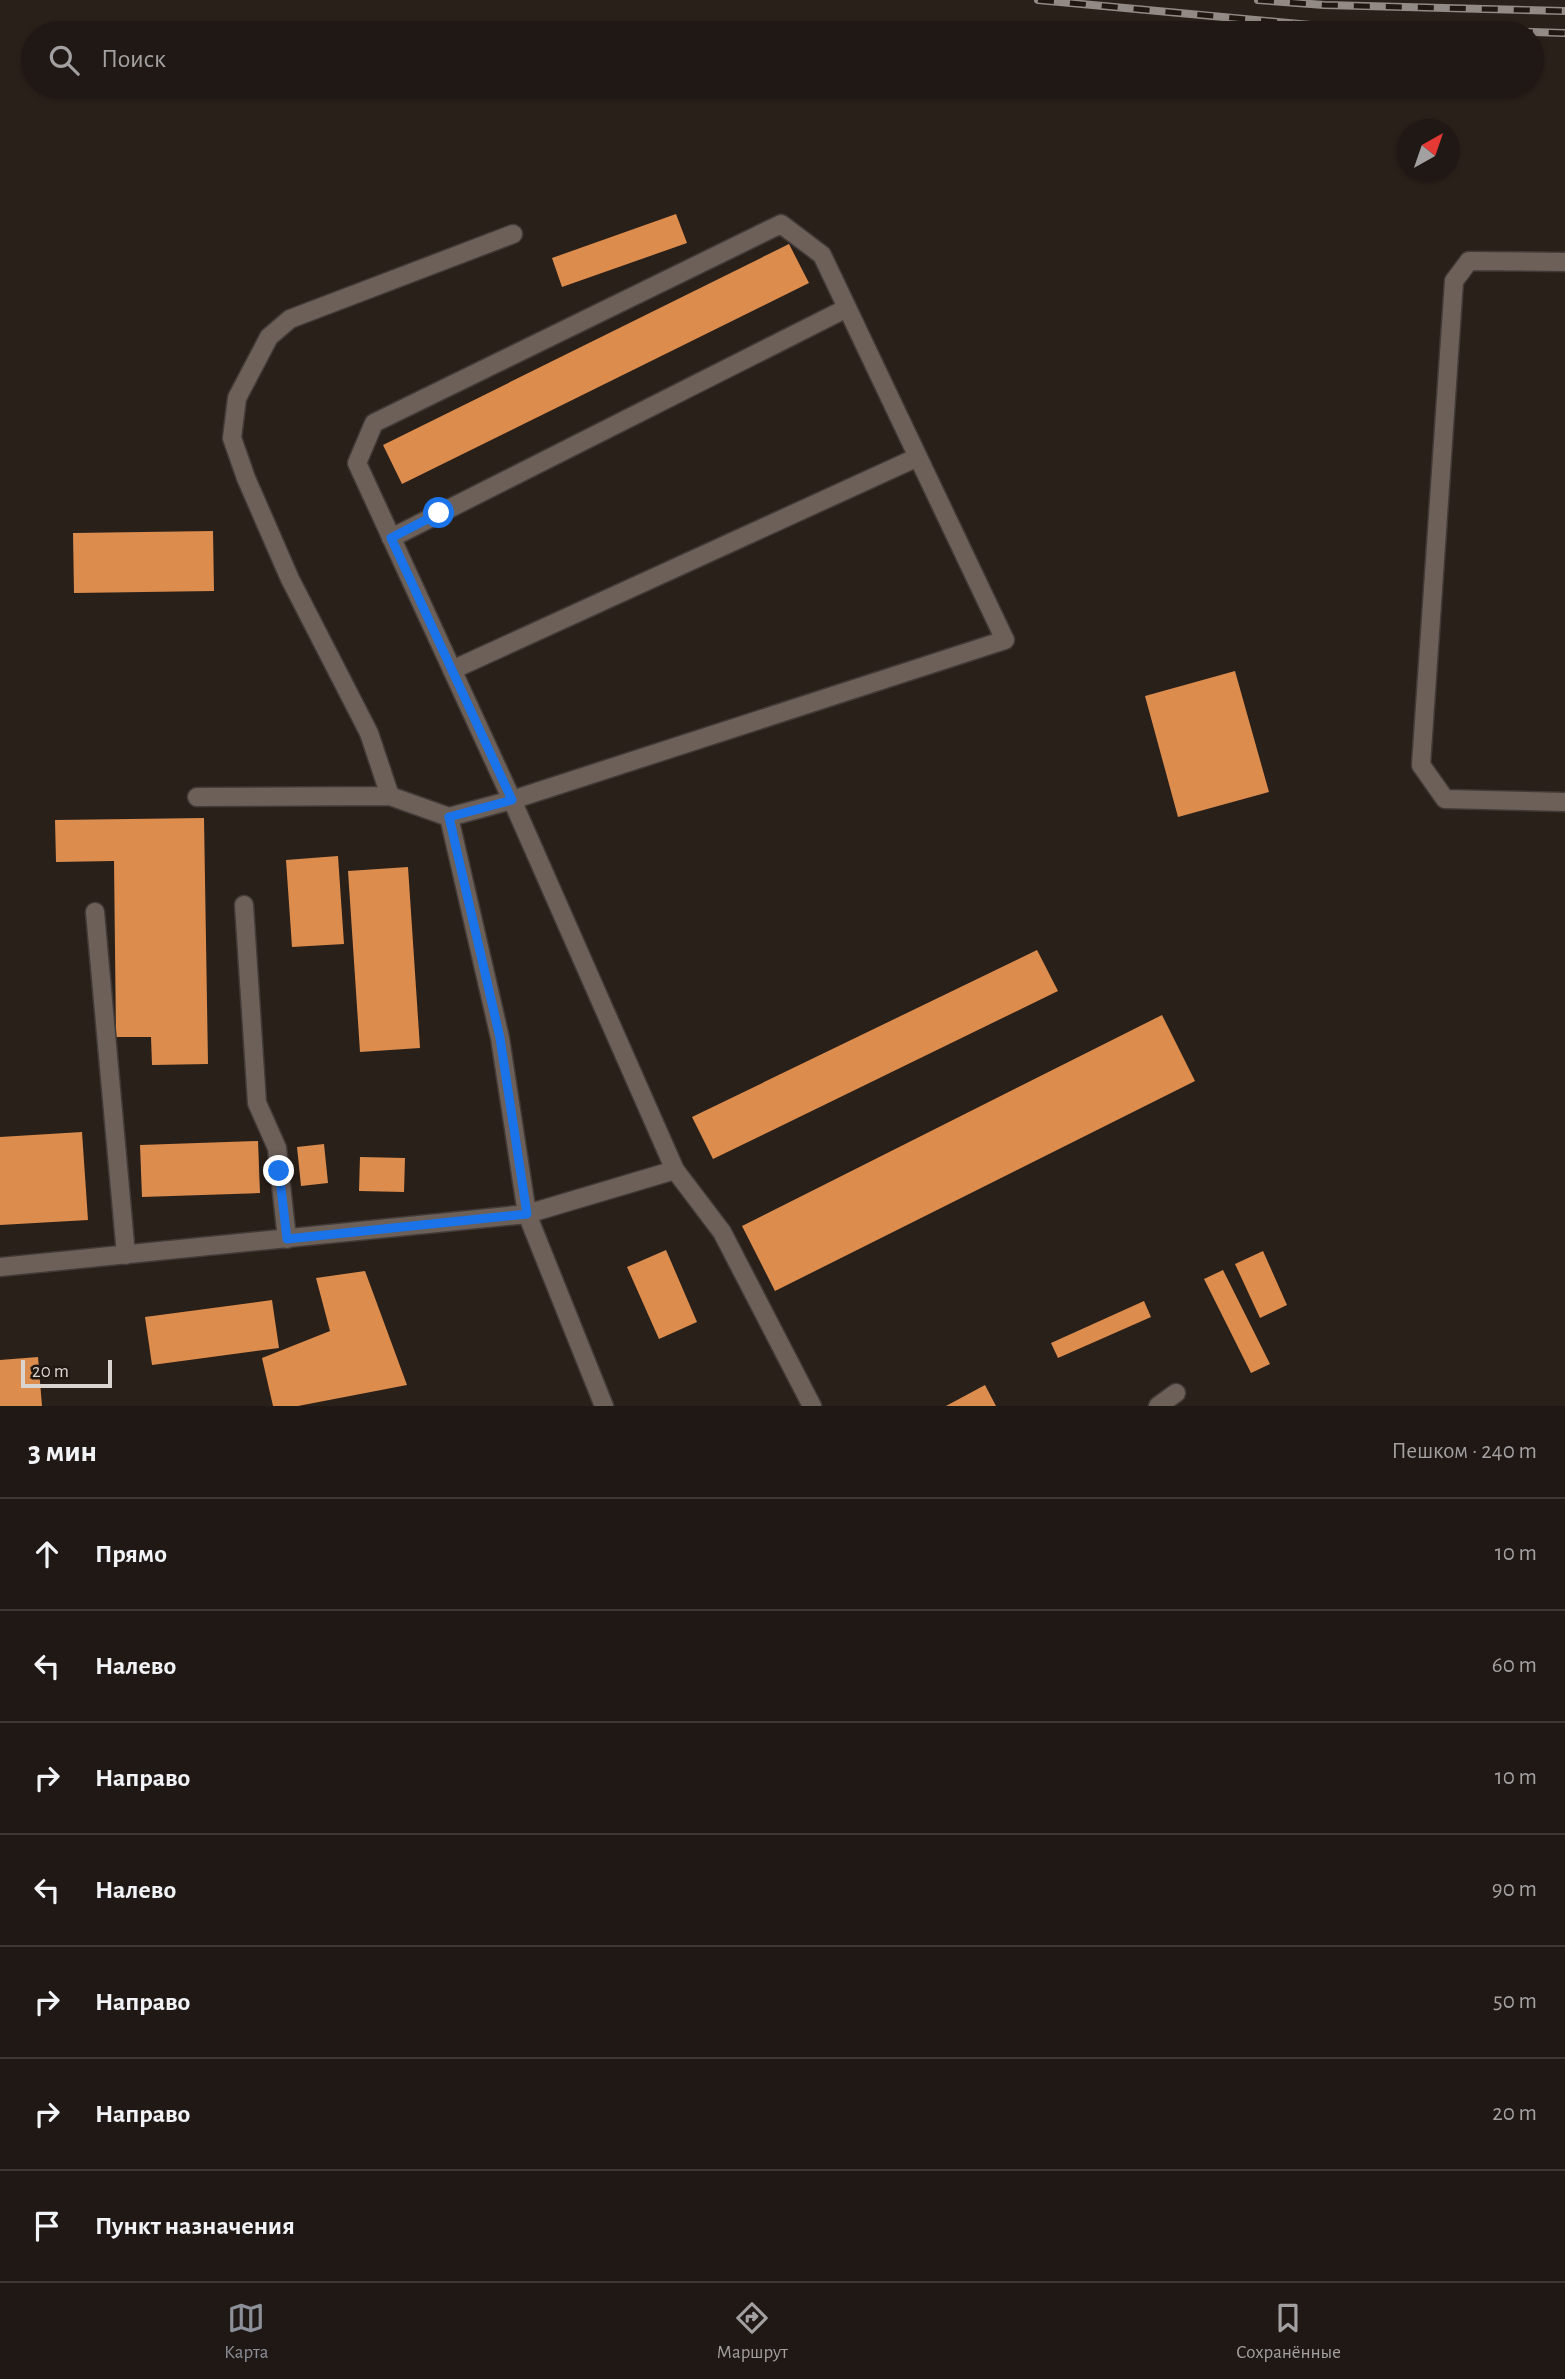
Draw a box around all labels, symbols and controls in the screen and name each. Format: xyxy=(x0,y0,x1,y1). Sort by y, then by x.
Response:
search box xyxy=(21,21,1544,98)
icon: search xyxy=(45,41,83,79)
text: Поиск xyxy=(101,46,166,72)
north arrow xyxy=(1397,119,1460,182)
route start xyxy=(423,497,454,528)
route end xyxy=(263,1155,294,1186)
scale bar xyxy=(21,1357,112,1389)
text: 20 m xyxy=(32,1362,69,1381)
text: 3 мин xyxy=(28,1437,97,1467)
text: Пешком · 240 m xyxy=(1392,1440,1537,1463)
icon: ahead xyxy=(28,1535,66,1573)
text: Прямо xyxy=(95,1541,167,1567)
text: 10 m xyxy=(1495,1542,1537,1565)
icon: left xyxy=(28,1647,66,1685)
text: Налево xyxy=(95,1653,176,1679)
text: 60 m xyxy=(1492,1654,1537,1677)
icon: right xyxy=(28,1759,66,1797)
text: Направо xyxy=(95,1765,190,1791)
text: 10 m xyxy=(1495,1766,1537,1789)
icon: left xyxy=(28,1871,66,1909)
text: Налево xyxy=(95,1877,176,1903)
text: 90 m xyxy=(1492,1878,1537,1901)
icon: right xyxy=(28,1983,66,2021)
text: Направо xyxy=(95,1989,190,2015)
text: 50 m xyxy=(1493,1990,1537,2013)
icon: right xyxy=(28,2095,66,2133)
text: Направо xyxy=(95,2101,190,2127)
text: 20 m xyxy=(1492,2102,1537,2125)
icon: arrive xyxy=(28,2207,66,2245)
text: Пункт назначения xyxy=(95,2213,295,2239)
tab: Карта xyxy=(224,2299,269,2364)
tab: Маршрут xyxy=(717,2299,788,2364)
tab: Сохранённые xyxy=(1236,2299,1341,2364)

